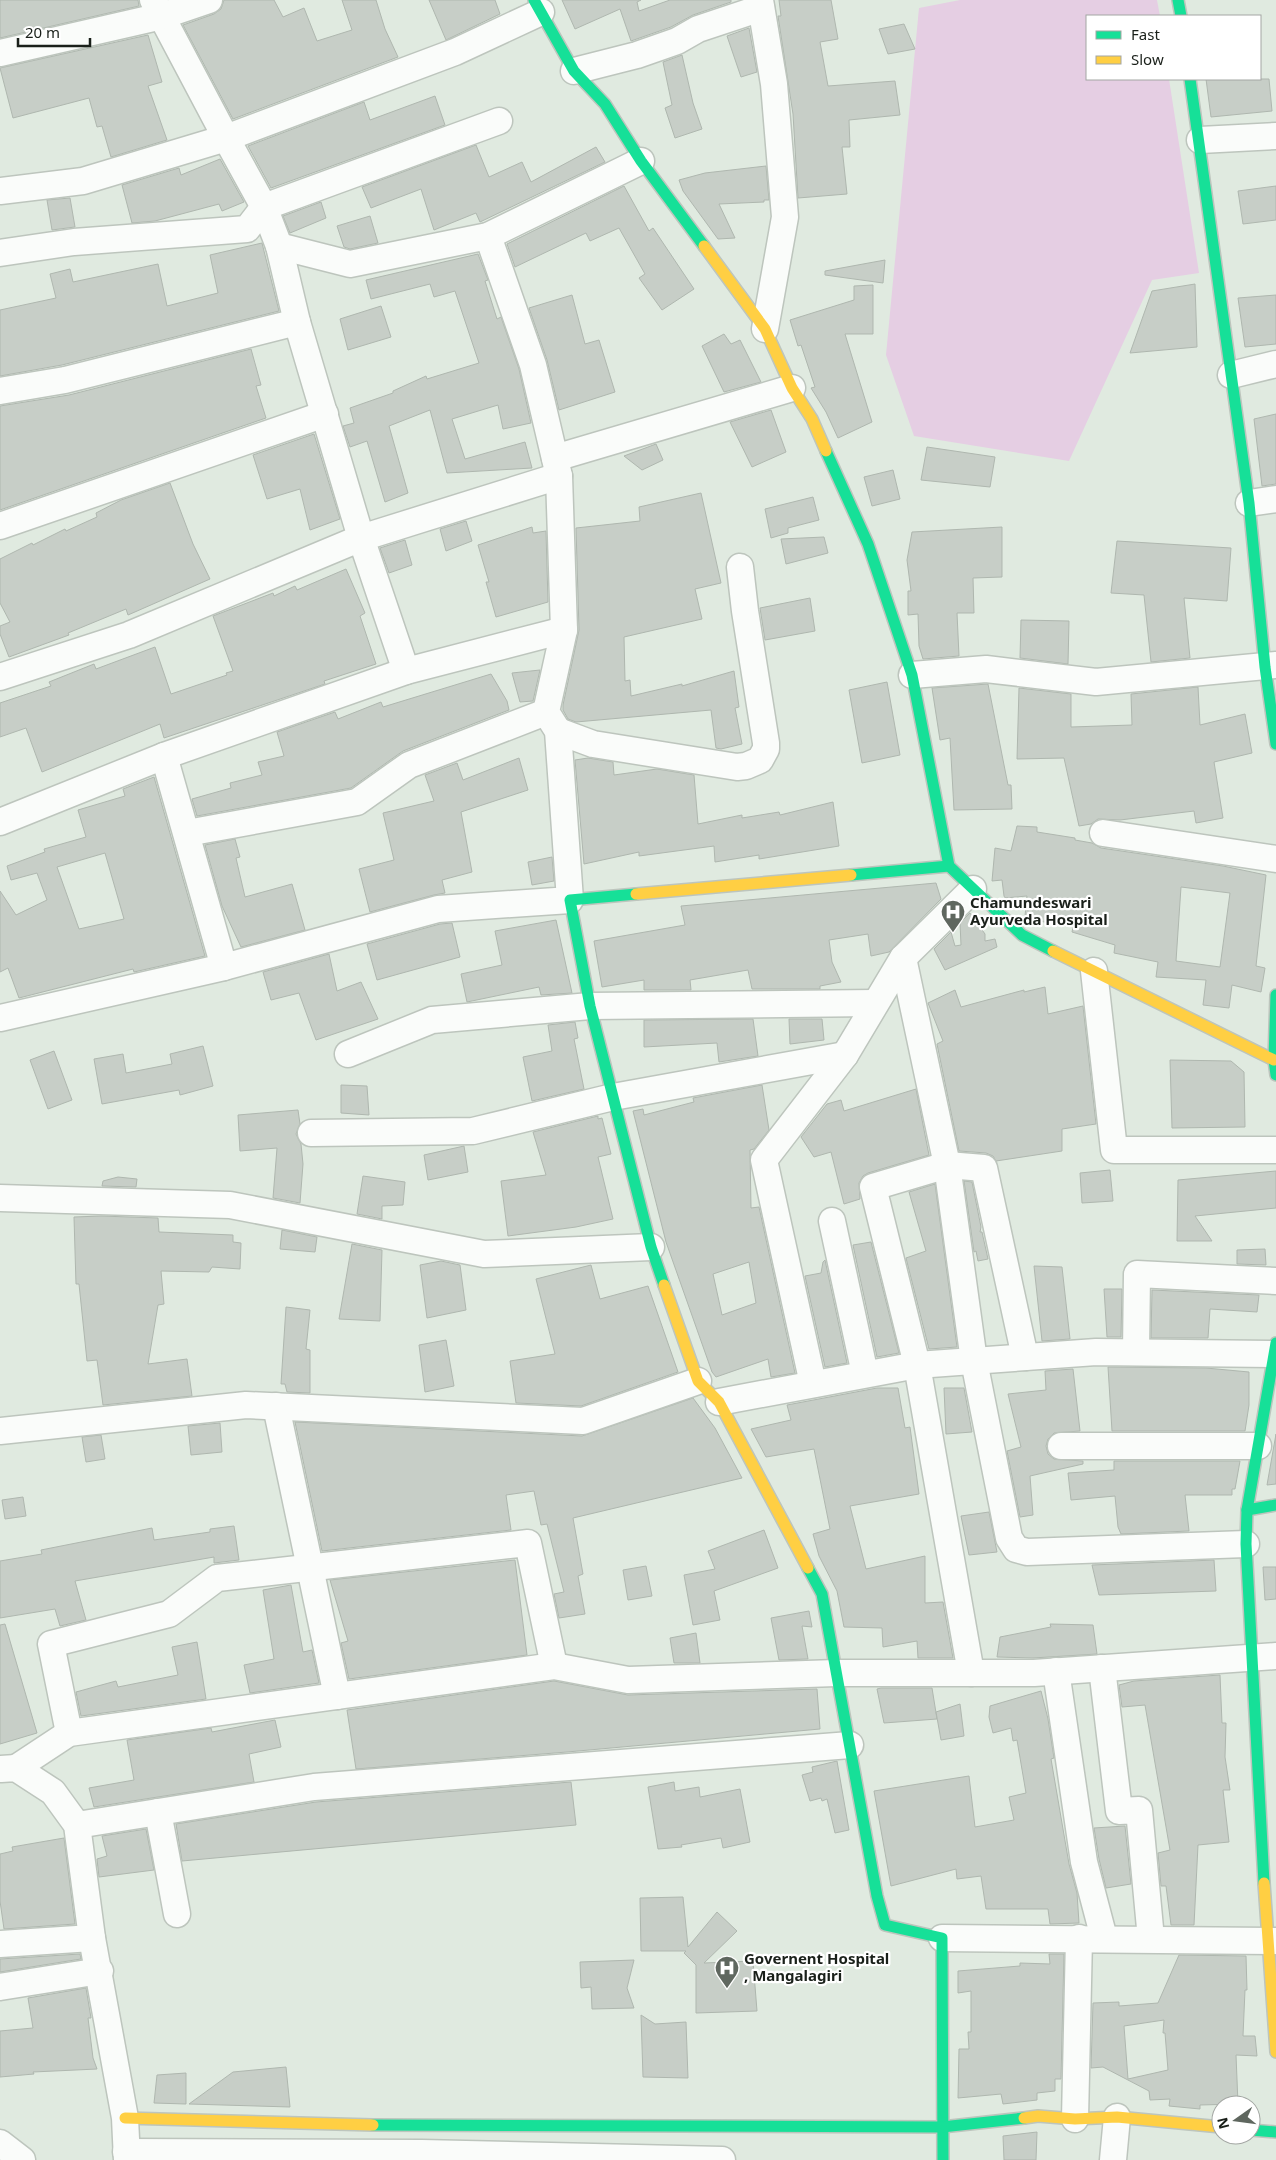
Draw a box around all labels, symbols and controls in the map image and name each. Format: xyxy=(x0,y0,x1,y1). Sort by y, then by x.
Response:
scale bar xyxy=(18,15,90,47)
legend xyxy=(1086,15,1261,80)
text: 20 m xyxy=(25,22,60,42)
text: Fast xyxy=(1131,24,1160,44)
text: Slow xyxy=(1131,49,1164,69)
place label: Chamundeswari Ayurveda Hospital xyxy=(970,892,1108,929)
hospital icon: Chamundeswari Ayurveda Hospital xyxy=(940,899,966,933)
place label: Governent Hospital , Mangalagiri xyxy=(744,1948,889,1985)
hospital icon: Governent Hospital , Mangalagiri xyxy=(714,1955,740,1989)
north arrow xyxy=(1211,2095,1261,2145)
text: N xyxy=(1212,2115,1233,2131)

